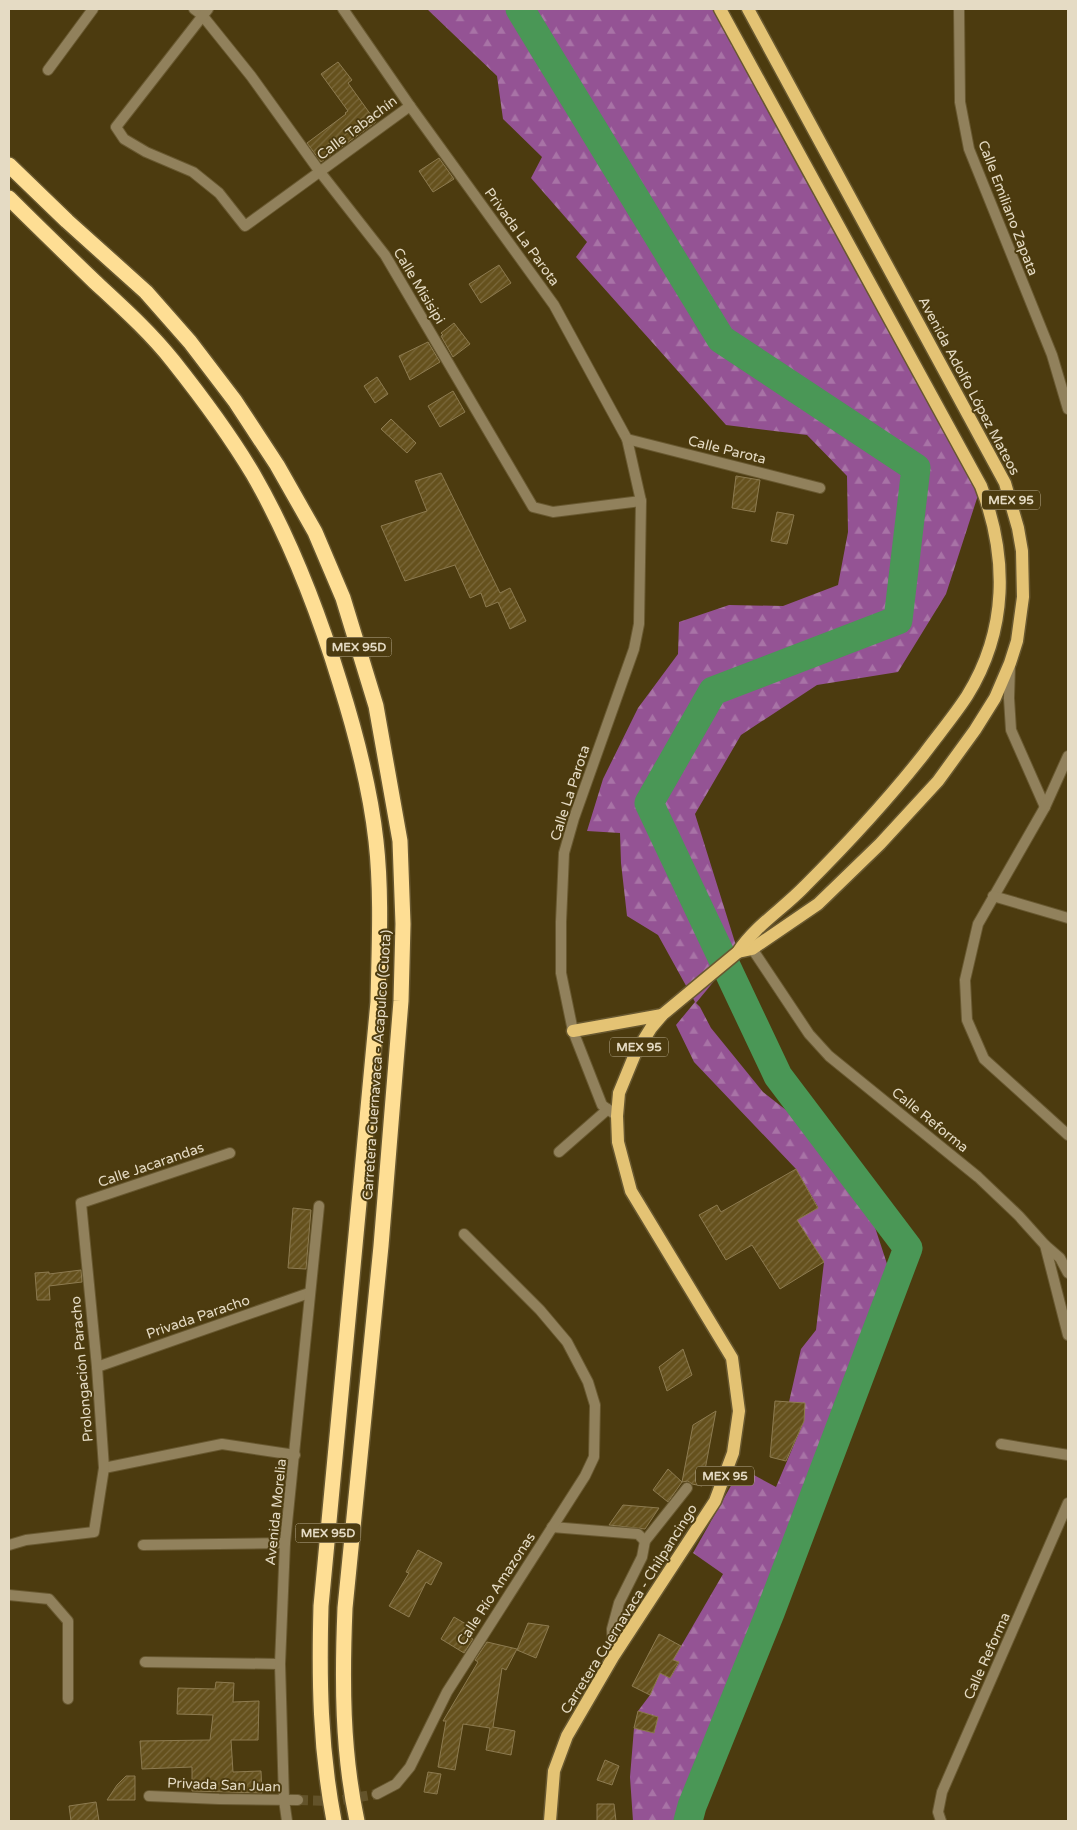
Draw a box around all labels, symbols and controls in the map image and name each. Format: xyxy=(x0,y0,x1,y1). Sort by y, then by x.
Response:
street label: Calle Tabachín xyxy=(314,92,400,164)
street label: Calle Emiliano Zapata xyxy=(974,138,1042,278)
street label: Privada La Parota xyxy=(481,185,563,289)
street label: Calle Misisipi xyxy=(390,245,448,327)
street label: Avenida Adolfo López Mateos xyxy=(915,294,1023,478)
street label: Calle Parota xyxy=(686,432,768,468)
road number: MEX 95 xyxy=(982,490,1040,510)
road number: MEX 95D xyxy=(326,638,392,656)
street label: Calle La Parota xyxy=(547,743,593,843)
street label: Carretera Cuernavaca - Acapulco (Cuota) xyxy=(359,929,395,1201)
road number: MEX 95 xyxy=(610,1038,668,1056)
street label: Calle Reforma xyxy=(888,1084,972,1156)
street label: Calle Jacarandas xyxy=(96,1139,207,1191)
street label: Privada Paracho xyxy=(144,1291,252,1343)
street label: Prolongación Paracho xyxy=(67,1295,97,1443)
street label: Avenida Morelia xyxy=(262,1458,290,1566)
road number: MEX 95 xyxy=(696,1466,754,1485)
street label: Carretera Cuernavaca - Chilpancingo xyxy=(557,1501,701,1717)
road number: MEX 95D xyxy=(296,1524,360,1542)
street label: Calle Río Amazonas xyxy=(453,1529,539,1649)
street label: Calle Reforma xyxy=(960,1610,1014,1702)
street label: Privada San Juan xyxy=(167,1775,281,1795)

